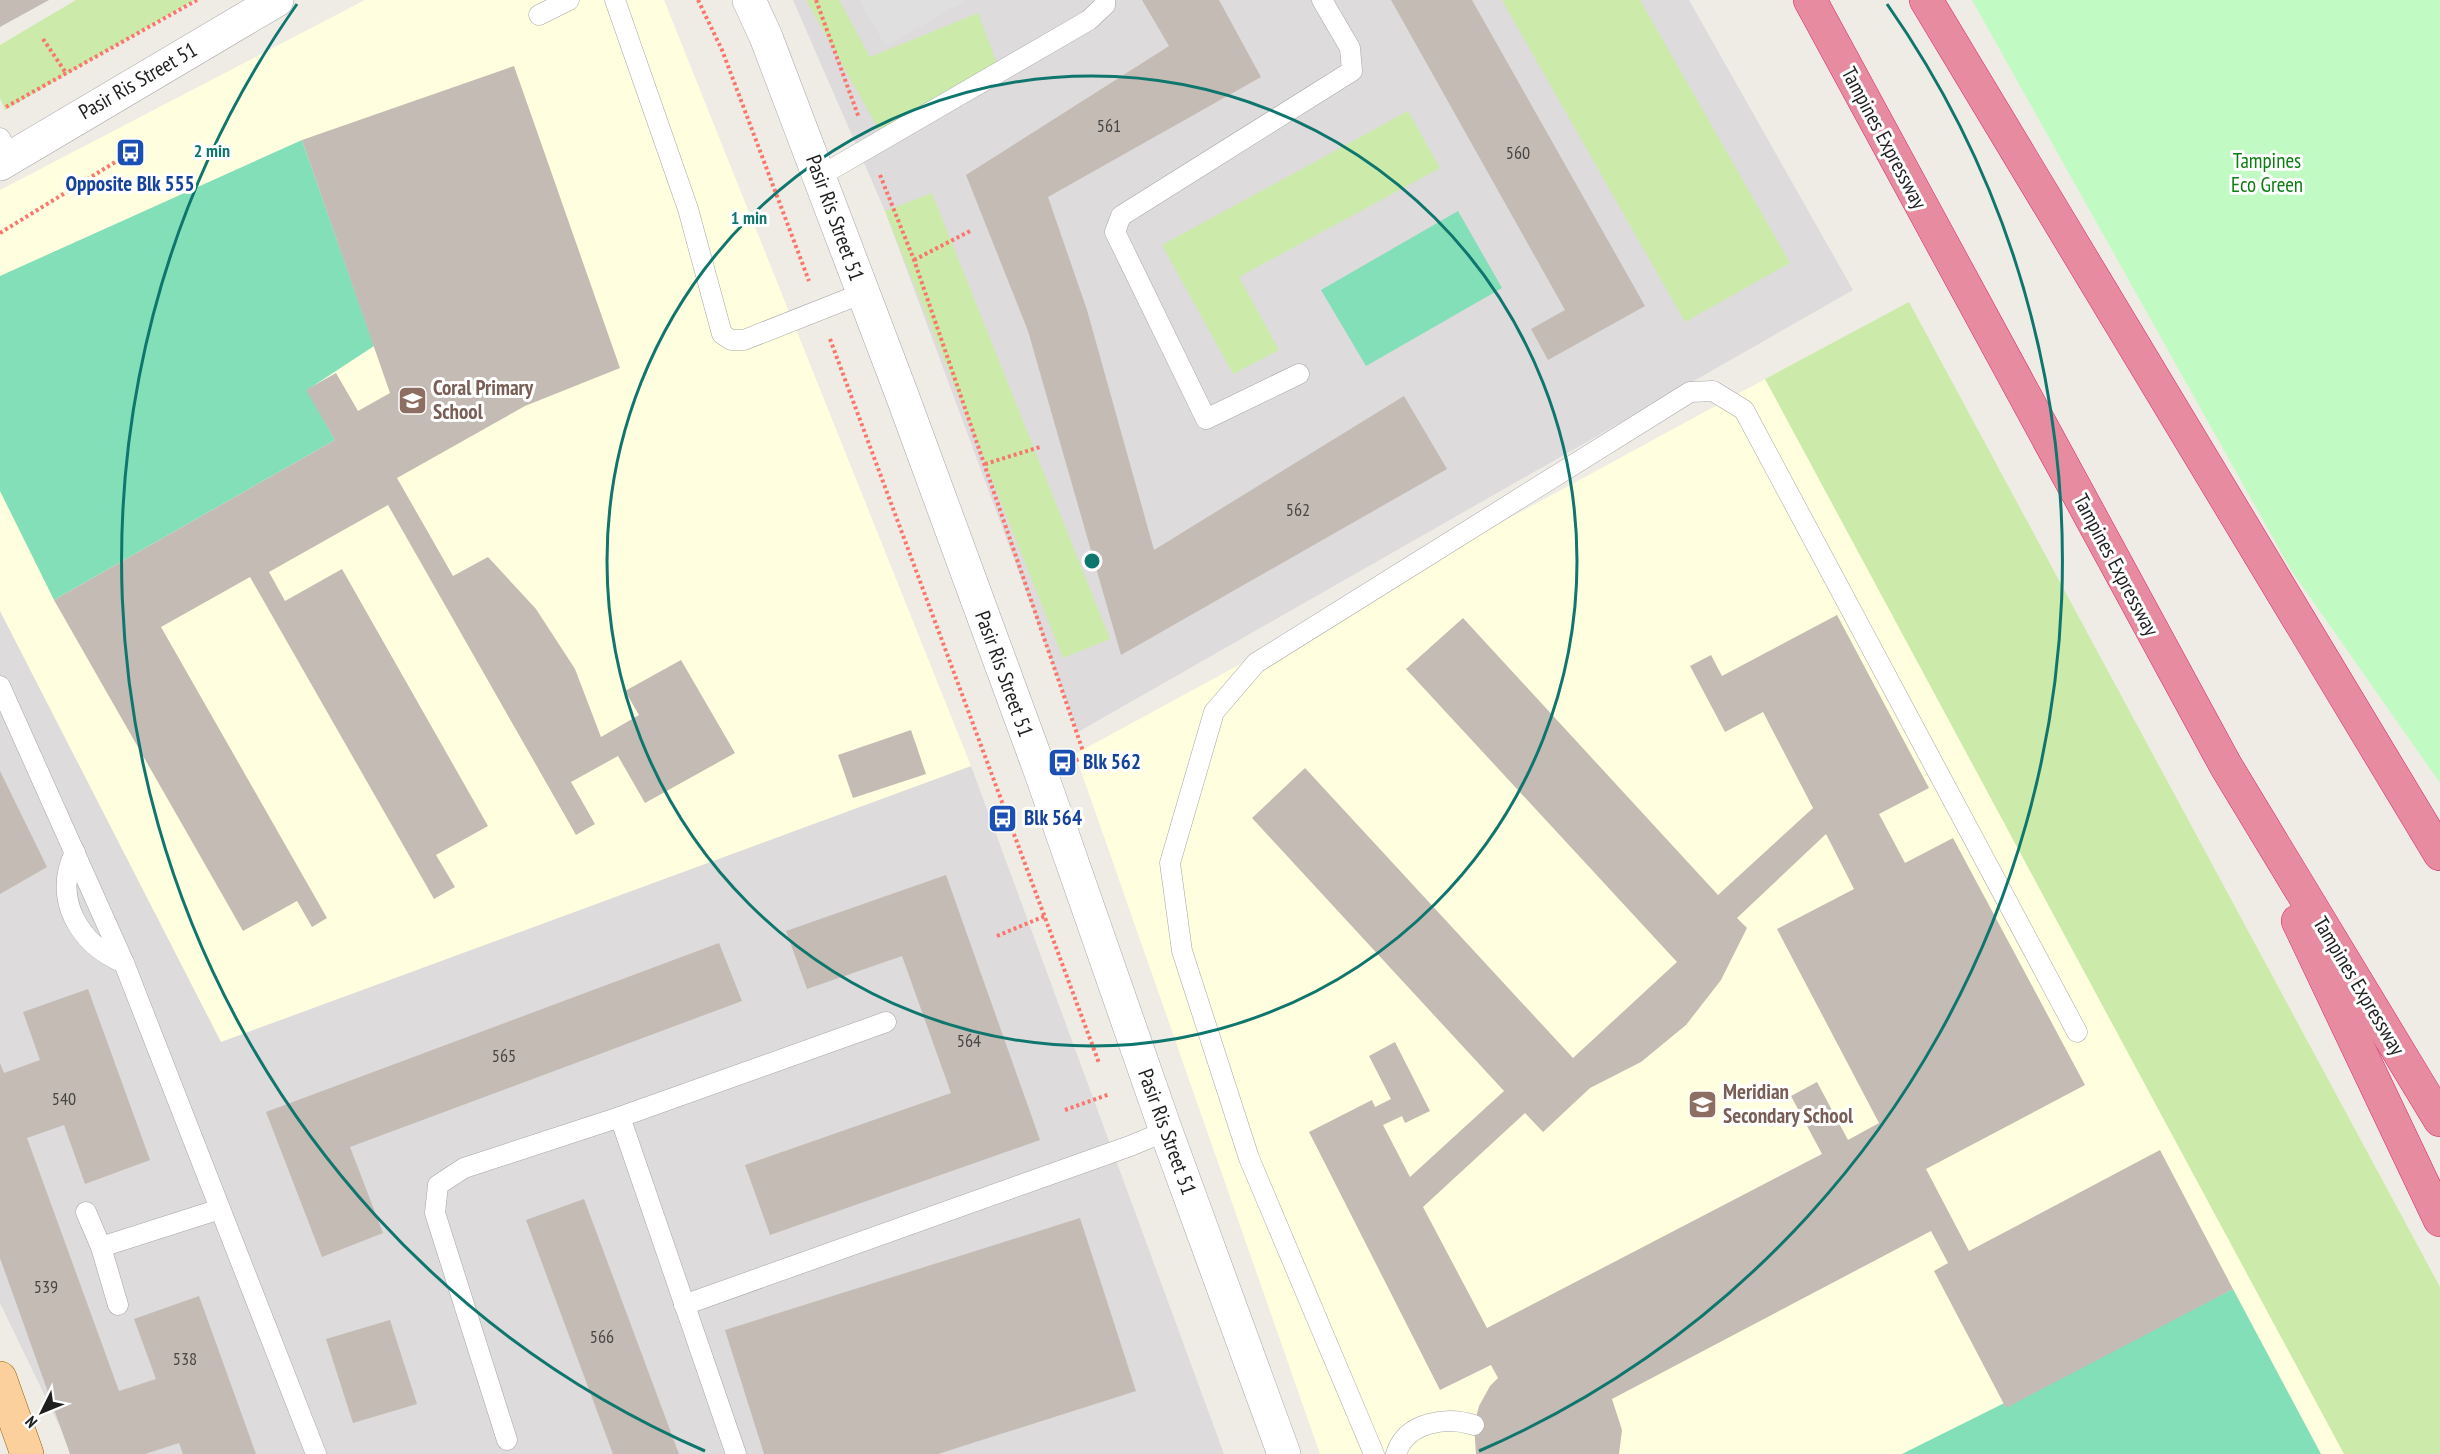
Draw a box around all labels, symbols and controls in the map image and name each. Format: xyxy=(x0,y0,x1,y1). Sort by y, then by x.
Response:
street label: Pasir Ris Street 51 xyxy=(74,36,202,125)
street label: Tampines Expressway xyxy=(1836,62,1933,213)
house number: 561 xyxy=(1097,114,1121,137)
bus stop icon: Opposite Blk 555 xyxy=(114,137,146,169)
text: 2 min xyxy=(194,139,230,162)
house number: 560 xyxy=(1506,141,1530,164)
park label: Tampines Eco Green xyxy=(2231,147,2303,198)
street label: Pasir Ris Street 51 xyxy=(800,151,871,285)
place label: Opposite Blk 555 xyxy=(65,170,195,197)
text: 1 min xyxy=(731,206,767,229)
place label: Coral Primary School xyxy=(433,374,534,425)
school or university icon: Coral Primary School xyxy=(396,384,428,416)
street label: Tampines Expressway xyxy=(2068,489,2165,640)
house number: 562 xyxy=(1286,498,1310,521)
centre of rings xyxy=(1082,551,1102,571)
street label: Pasir Ris Street 51 xyxy=(969,607,1040,741)
bus stop icon: Blk 562 xyxy=(1046,746,1078,778)
place label: Blk 562 xyxy=(1083,748,1141,775)
bus stop icon: Blk 564 xyxy=(987,802,1019,834)
place label: Blk 564 xyxy=(1024,804,1082,831)
street label: Tampines Expressway xyxy=(2307,912,2411,1060)
house number: 564 xyxy=(957,1029,981,1052)
house number: 565 xyxy=(492,1044,516,1067)
street label: Pasir Ris Street 51 xyxy=(1132,1065,1203,1199)
place label: Meridian Secondary School xyxy=(1723,1078,1854,1129)
house number: 540 xyxy=(52,1087,76,1110)
school or university icon: Meridian Secondary School xyxy=(1686,1088,1718,1120)
house number: 539 xyxy=(34,1275,58,1298)
house number: 566 xyxy=(590,1325,614,1348)
house number: 538 xyxy=(173,1347,197,1370)
north arrow xyxy=(12,1382,72,1442)
text: N xyxy=(21,1412,41,1432)

